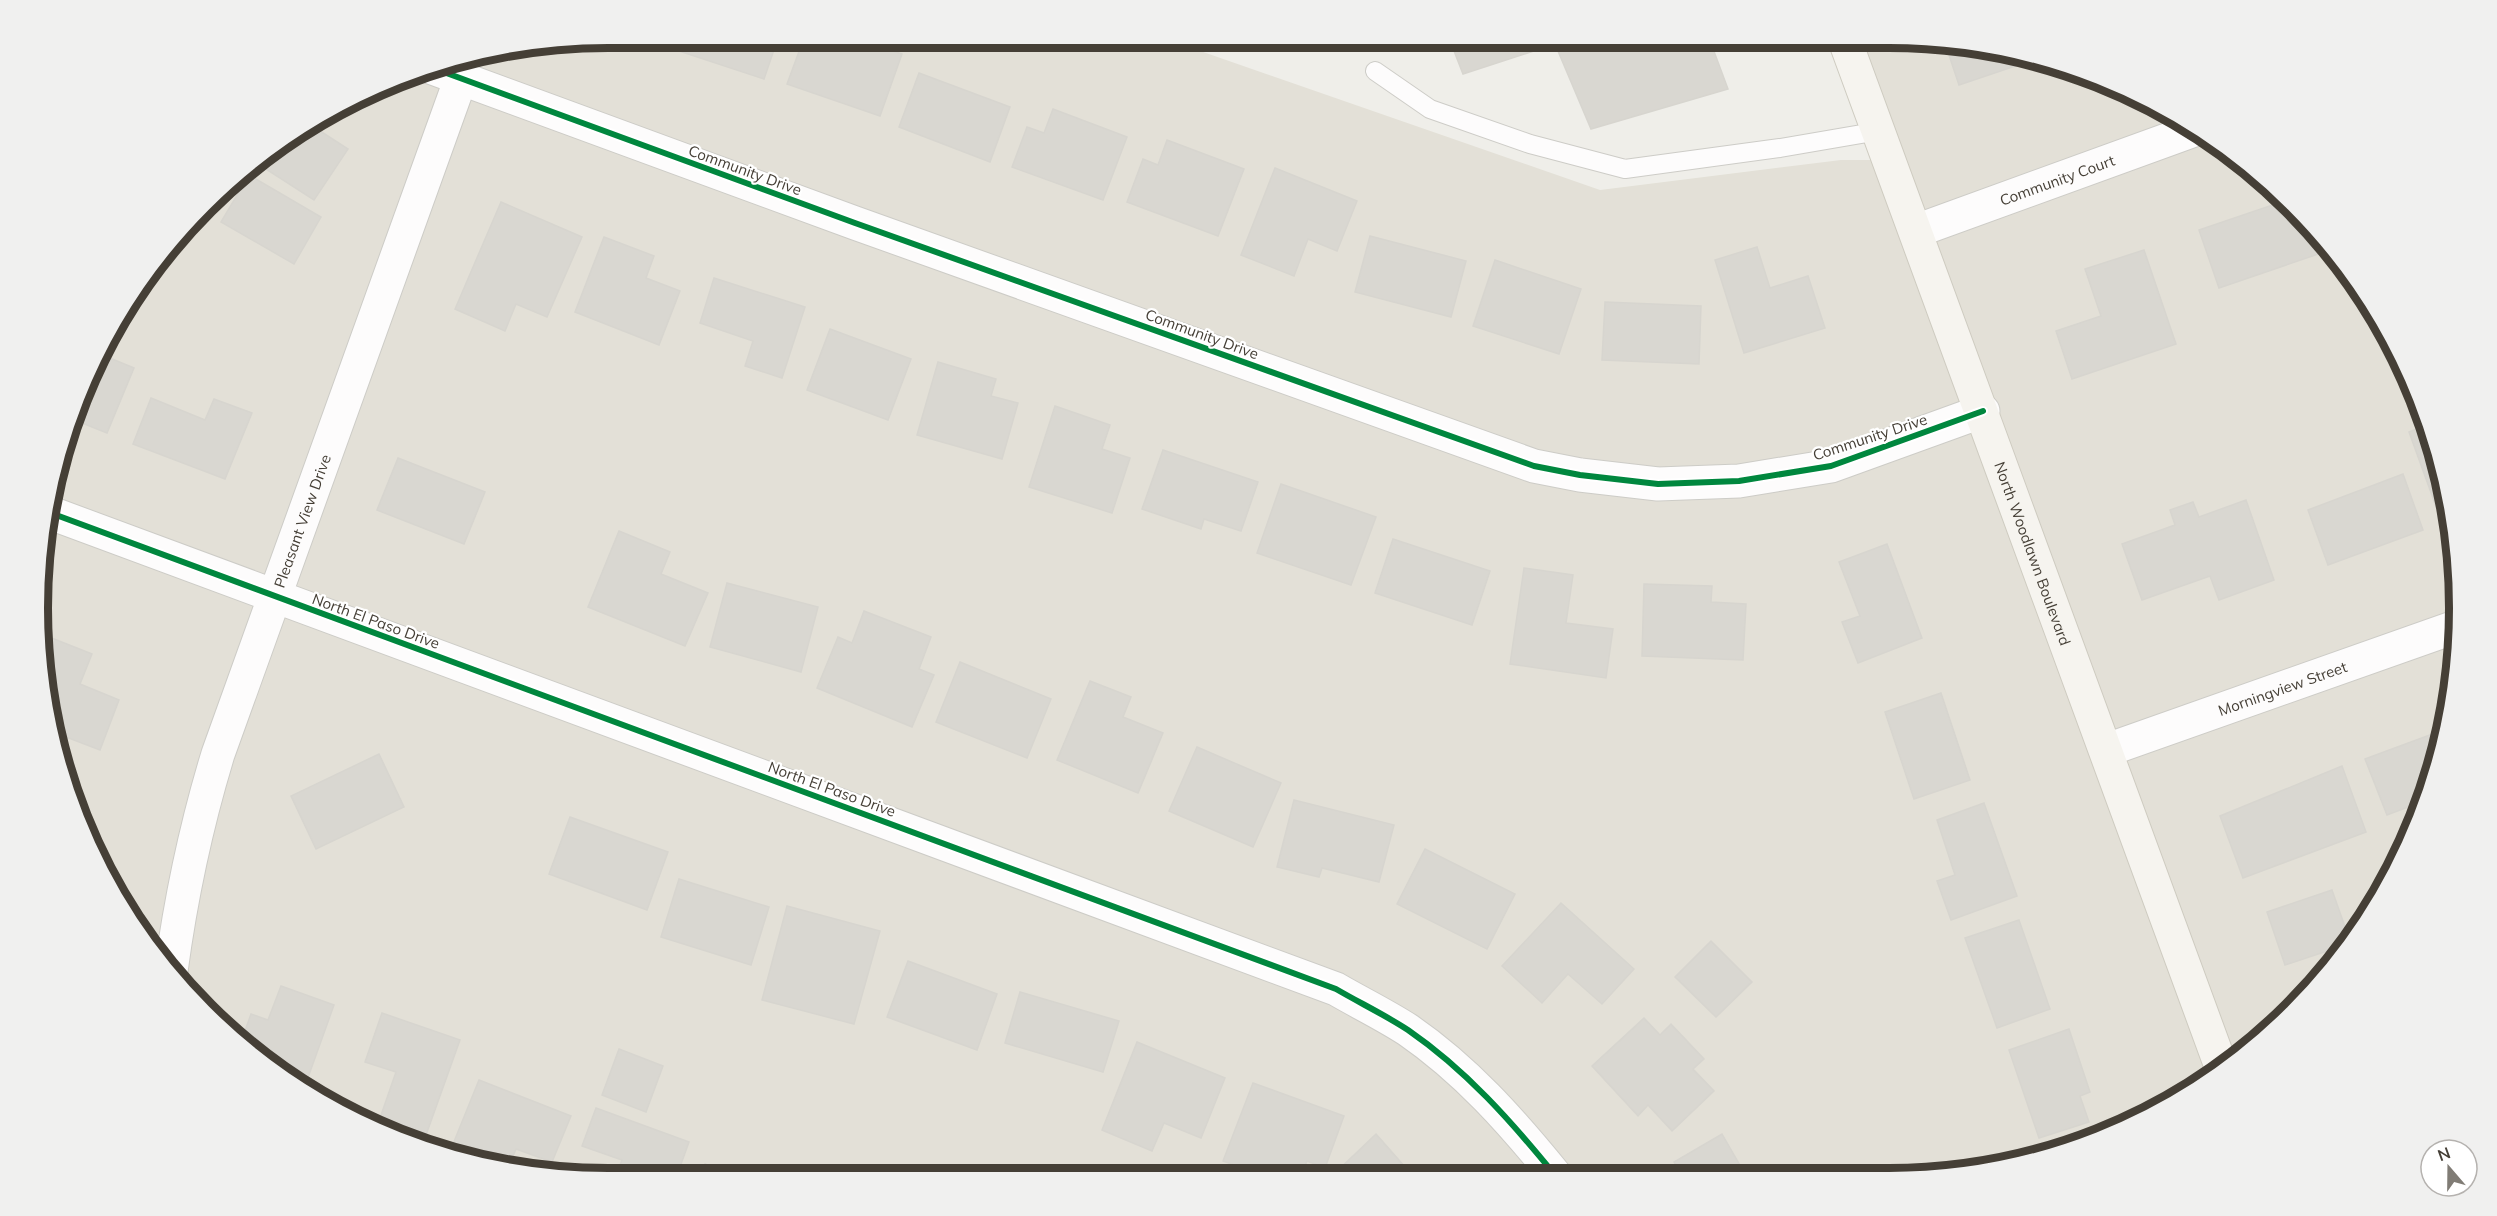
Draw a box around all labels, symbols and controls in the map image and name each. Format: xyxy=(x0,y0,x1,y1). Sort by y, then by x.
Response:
street label: Community Drive xyxy=(686,141,804,199)
street label: Community Court xyxy=(1997,150,2117,209)
street label: Community Drive xyxy=(1143,305,1261,363)
street label: Community Drive xyxy=(1810,410,1930,464)
street label: Pleasant View Drive xyxy=(269,452,334,590)
street label: North Woodlawn Boulevard xyxy=(1991,459,2075,648)
street label: North El Paso Drive xyxy=(310,589,442,653)
street label: Morningview Street xyxy=(2215,657,2349,720)
street label: North El Paso Drive xyxy=(766,757,898,821)
north arrow xyxy=(2419,1138,2479,1198)
text: N xyxy=(2435,1142,2453,1165)

